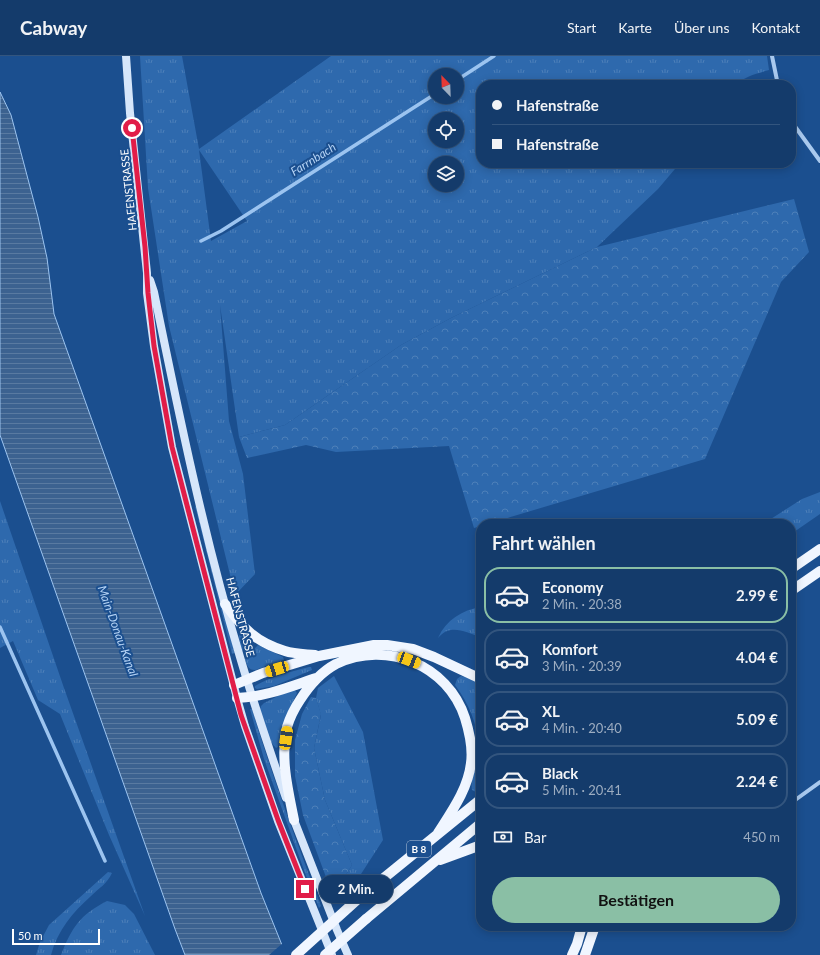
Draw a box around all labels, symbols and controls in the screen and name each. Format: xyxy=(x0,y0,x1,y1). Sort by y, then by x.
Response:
text: Cabway xyxy=(20,16,87,39)
text: Start xyxy=(567,19,596,36)
text: Karte xyxy=(618,19,652,36)
text: Über uns xyxy=(674,19,729,36)
text: Kontakt xyxy=(751,19,800,36)
north arrow xyxy=(428,68,464,104)
map controls xyxy=(428,68,464,192)
text: Hafenstraße xyxy=(516,96,599,114)
button: locate xyxy=(428,112,464,148)
route start xyxy=(123,119,141,137)
text: Hafenstraße xyxy=(516,135,599,153)
water label: Farrnbach xyxy=(288,139,338,179)
street label: HAFENSTRASSE xyxy=(117,149,139,231)
button: layers xyxy=(428,156,464,192)
text: Fahrt wählen xyxy=(492,532,596,554)
street label: HAFENSTRASSE xyxy=(224,576,258,658)
icon: car xyxy=(494,577,530,613)
text: Economy xyxy=(542,578,603,596)
water label: Main-Donau-Kanal xyxy=(95,583,142,679)
text: 2.99 € xyxy=(736,586,778,604)
text: 2 Min. · 20:38 xyxy=(542,596,622,612)
icon: car xyxy=(494,639,530,675)
text: Komfort xyxy=(542,640,598,658)
text: 4.04 € xyxy=(736,648,778,666)
car xyxy=(396,650,422,670)
text: 3 Min. · 20:39 xyxy=(542,658,622,674)
car xyxy=(264,660,290,678)
icon: car xyxy=(494,701,530,737)
text: XL xyxy=(542,702,560,720)
text: 5.09 € xyxy=(736,710,778,728)
text: 4 Min. · 20:40 xyxy=(542,720,622,736)
car xyxy=(278,725,294,751)
icon: car xyxy=(494,763,530,799)
text: Black xyxy=(542,764,578,782)
text: 2.24 € xyxy=(736,772,778,790)
text: 5 Min. · 20:41 xyxy=(542,782,622,798)
icon: cash xyxy=(492,826,514,848)
text: Bar xyxy=(524,828,547,846)
text: 450 m xyxy=(743,829,780,845)
road number: B 8 xyxy=(407,841,431,857)
callout: 2 Min. xyxy=(319,875,393,903)
button: Bestätigen xyxy=(492,877,780,923)
route end xyxy=(296,880,314,898)
text: 2 Min. xyxy=(338,881,374,897)
scale bar xyxy=(12,927,100,946)
text: 50 m xyxy=(18,929,43,942)

